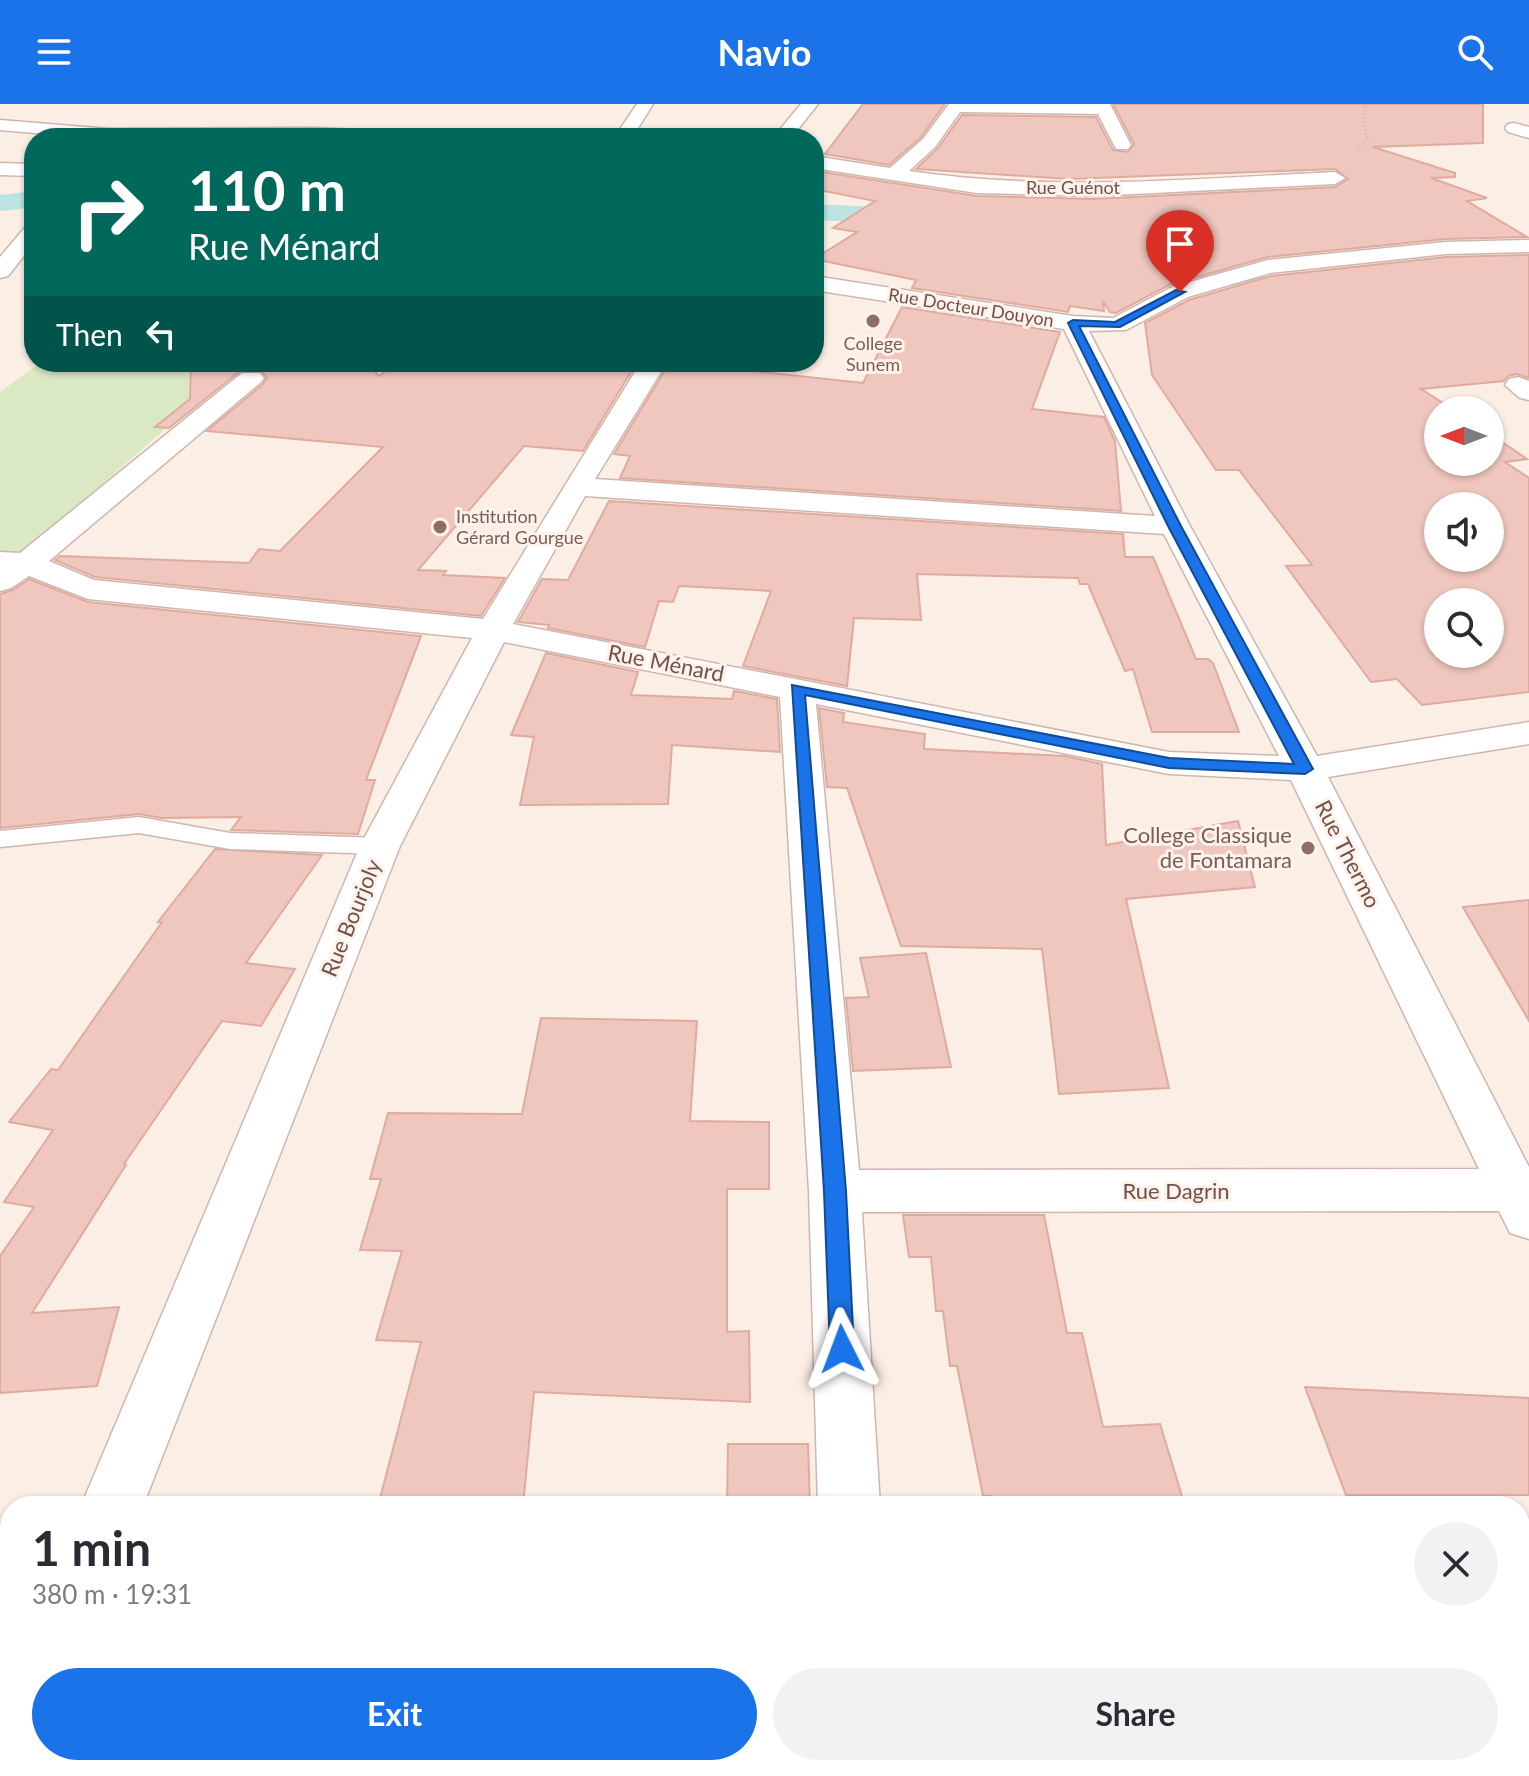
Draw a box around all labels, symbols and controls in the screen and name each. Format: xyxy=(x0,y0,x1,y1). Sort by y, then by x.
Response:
icon: menu xyxy=(32,30,76,74)
text: Navio xyxy=(718,30,811,74)
icon: search xyxy=(1453,30,1497,74)
text: 110 m xyxy=(188,156,346,223)
icon: right xyxy=(56,160,160,264)
street label: Rue Guénot xyxy=(1026,176,1121,198)
pin xyxy=(1146,210,1214,292)
icon: arrive xyxy=(1158,222,1202,266)
text: Rue Ménard xyxy=(188,224,381,268)
street label: Rue Docteur Douyon xyxy=(887,283,1055,331)
icon: left xyxy=(139,312,183,356)
marker: College Sunem xyxy=(864,312,882,330)
text: Then xyxy=(56,316,123,352)
place label: College Sunem xyxy=(844,332,902,375)
north arrow xyxy=(1424,396,1504,476)
map controls xyxy=(1424,396,1504,668)
button: sound xyxy=(1424,492,1504,572)
place label: Institution Gérard Gourgue xyxy=(456,505,583,548)
marker: Institution Gérard Gourgue xyxy=(431,518,449,536)
button: search xyxy=(1424,588,1504,668)
street label: Rue Ménard xyxy=(606,638,726,687)
street label: Rue Thermo xyxy=(1310,795,1387,912)
place label: College Classique de Fontamara xyxy=(1123,821,1292,873)
marker: College Classique de Fontamara xyxy=(1299,839,1317,857)
street label: Rue Bourjoly xyxy=(315,855,387,980)
street label: Rue Dagrin xyxy=(1122,1177,1230,1204)
position arrow xyxy=(800,1307,884,1391)
text: 1 min xyxy=(32,1519,151,1576)
button: close xyxy=(1414,1522,1498,1606)
text: 380 m · 19:31 xyxy=(32,1578,192,1610)
button: Exit xyxy=(32,1668,757,1760)
button: Share xyxy=(773,1668,1498,1760)

